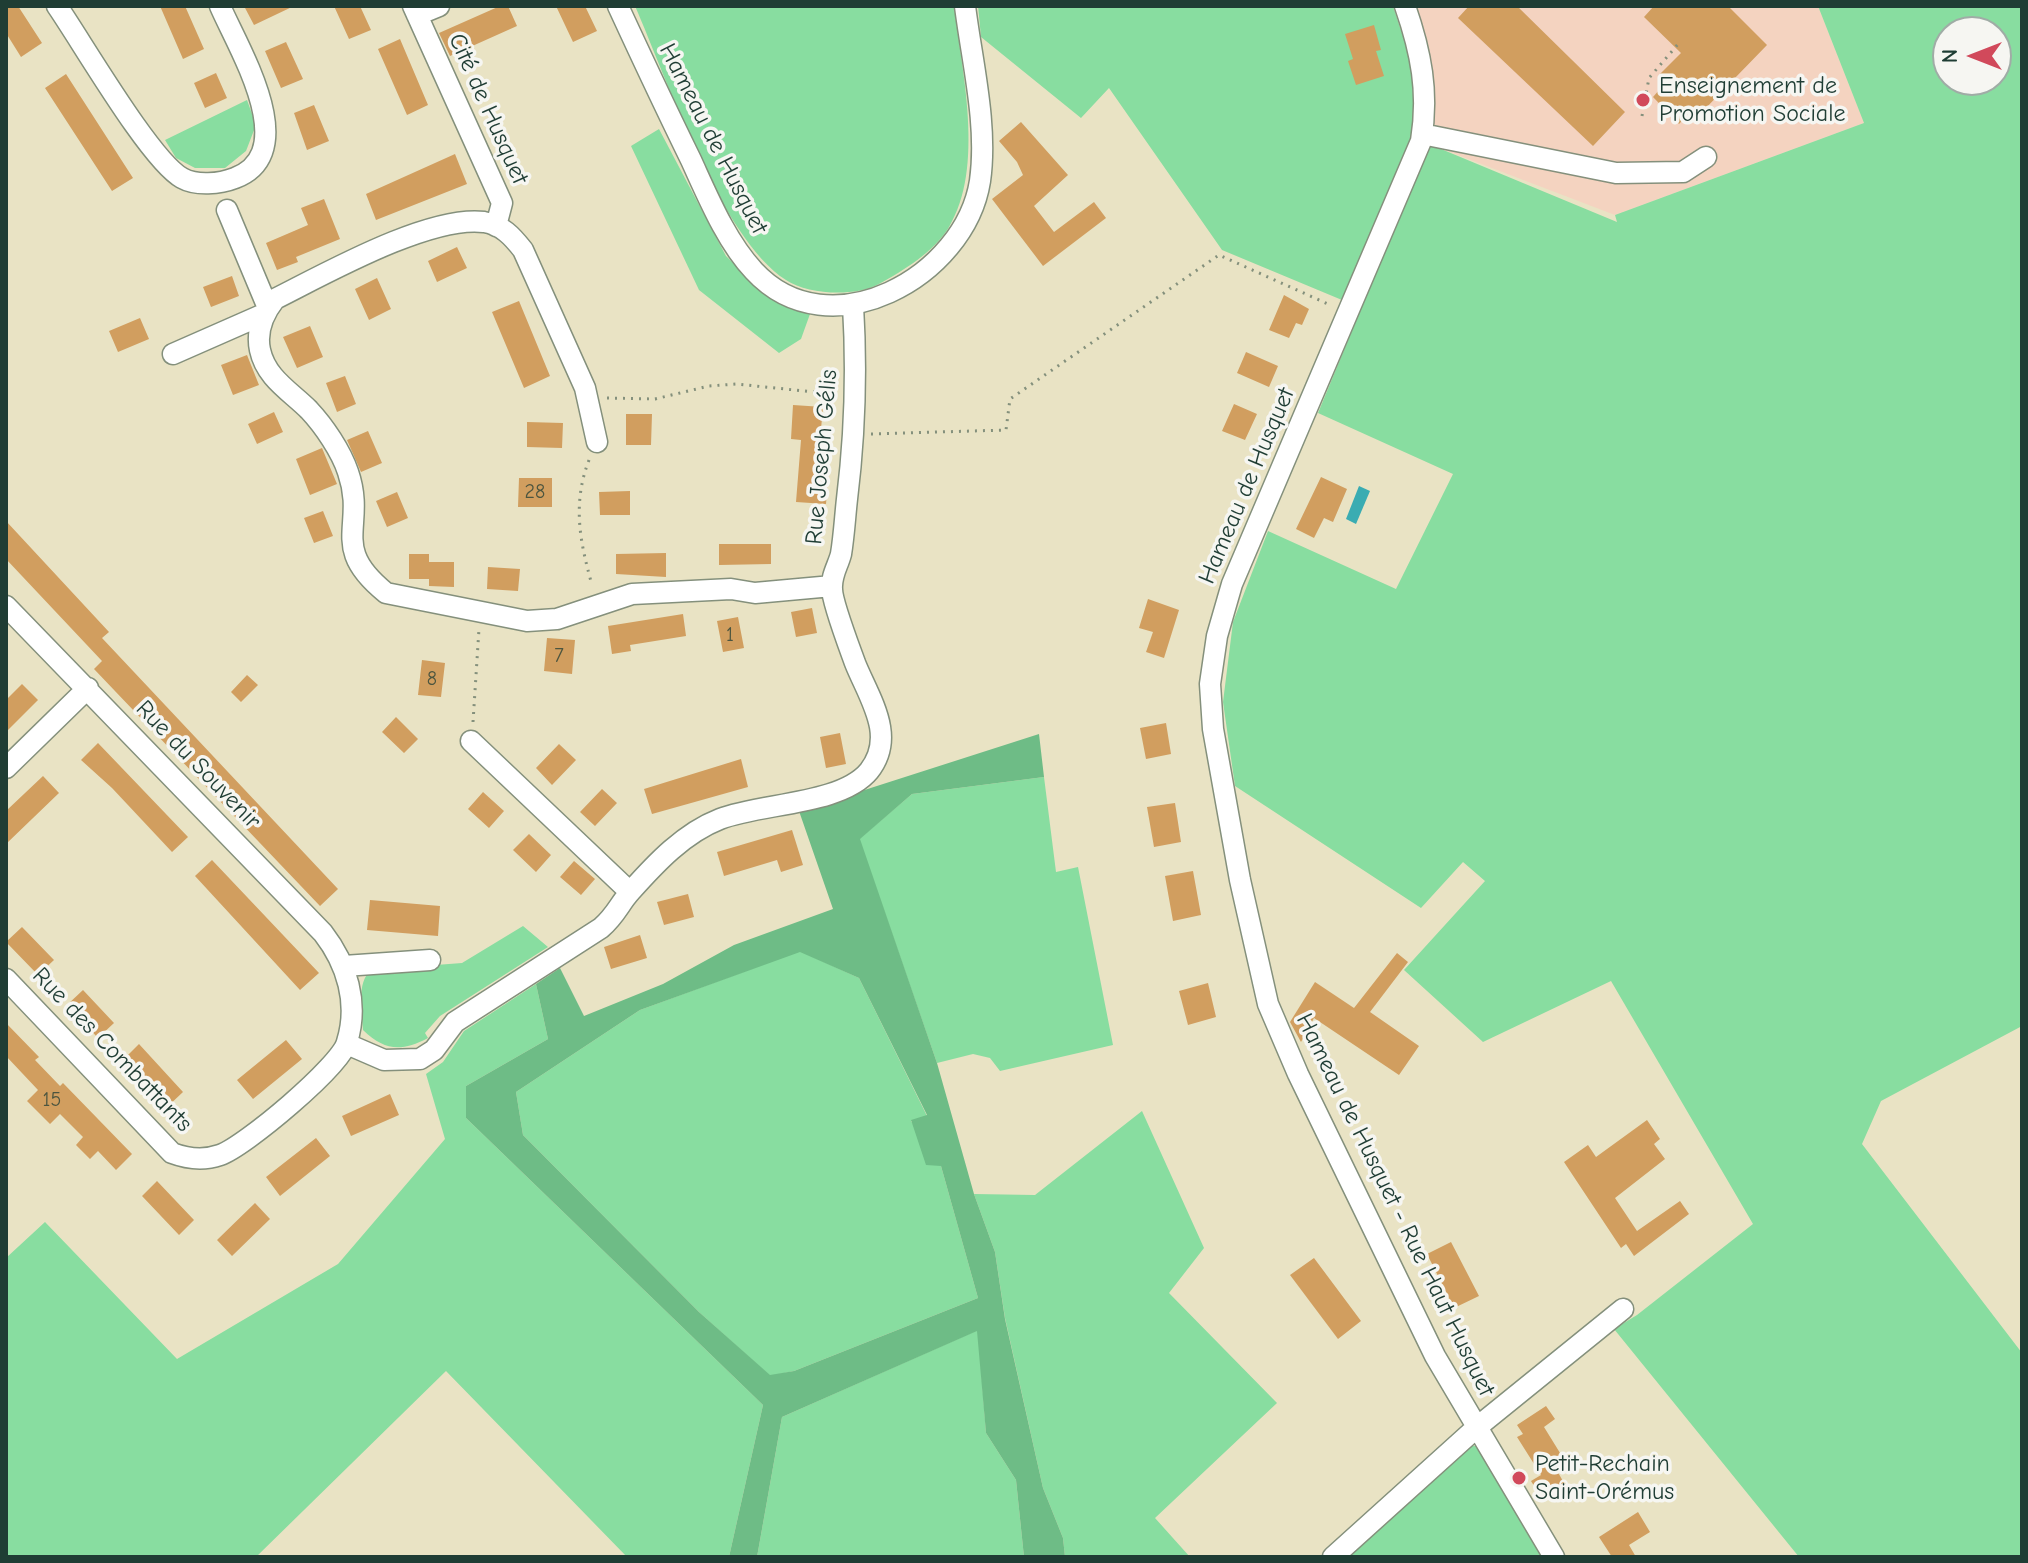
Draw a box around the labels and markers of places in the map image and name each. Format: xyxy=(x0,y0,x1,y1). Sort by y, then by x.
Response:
place label: Enseignement de Promotion Sociale xyxy=(1659,72,1846,128)
marker: Enseignement de Promotion Sociale xyxy=(1634,91,1652,109)
place label: Petit-Rechain Saint-Orémus xyxy=(1535,1450,1674,1506)
marker: Petit-Rechain Saint-Orémus xyxy=(1510,1469,1528,1487)

